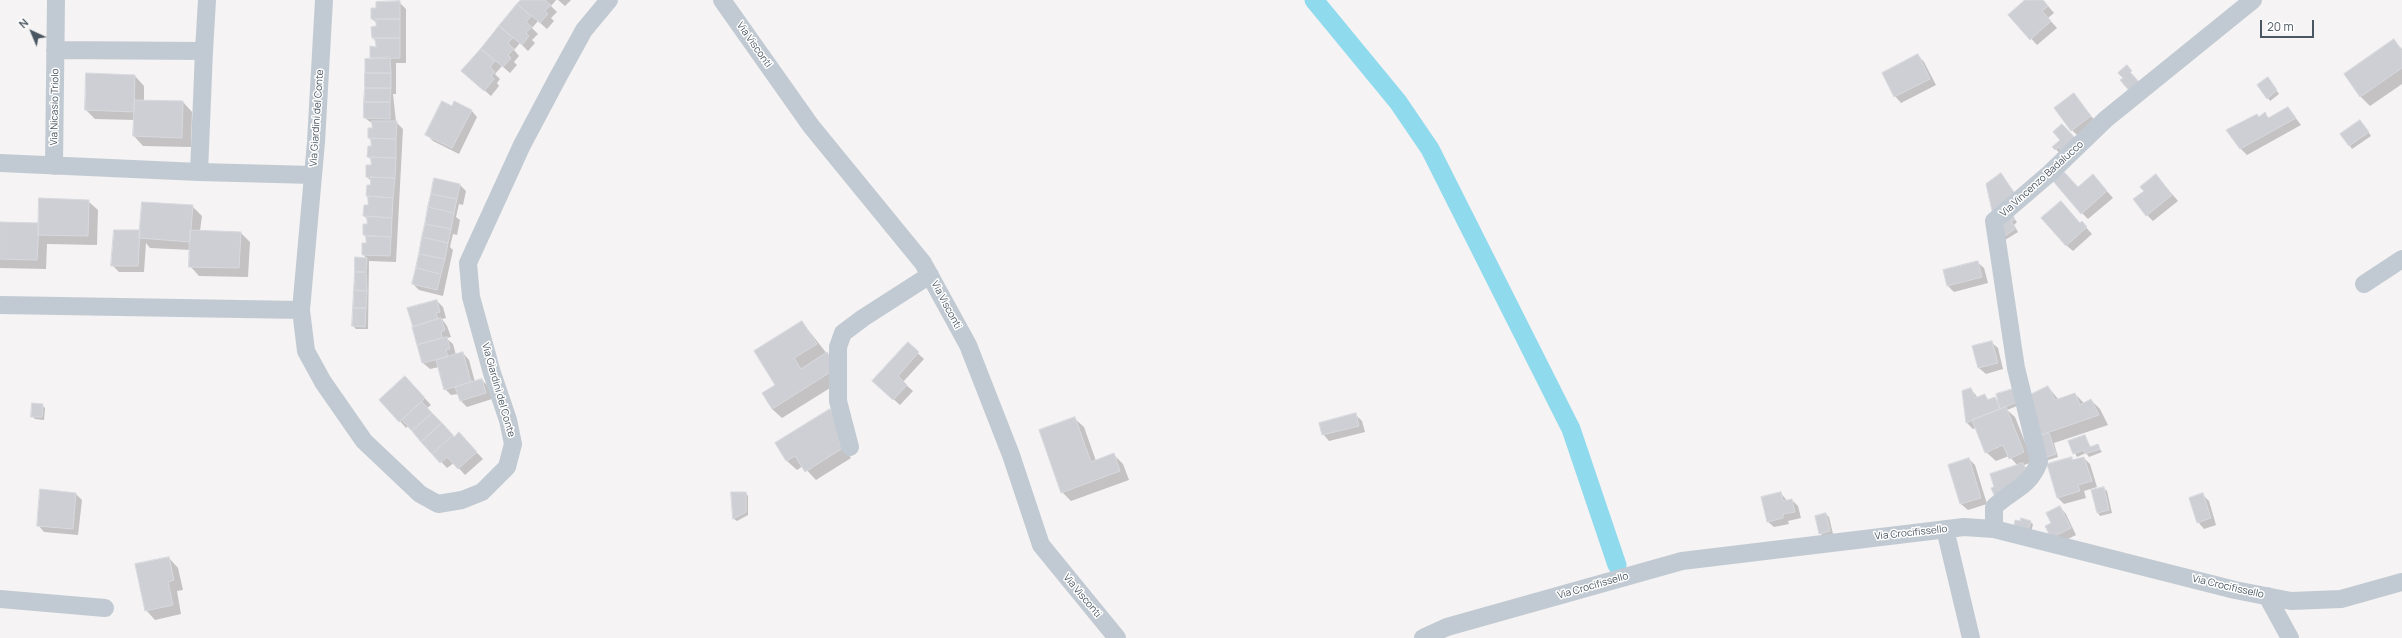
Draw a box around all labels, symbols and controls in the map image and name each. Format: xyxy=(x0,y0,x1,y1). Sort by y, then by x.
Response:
north arrow xyxy=(12,12,52,52)
scale bar xyxy=(2262,12,2316,38)
text: N xyxy=(15,15,31,31)
text: 20 m xyxy=(2267,18,2294,35)
street label: Via Visconti xyxy=(734,20,774,70)
street label: Via Nicasio Triolo xyxy=(48,68,62,146)
street label: Via Giardini del Conte xyxy=(308,69,326,167)
street label: Via Vincenzo Badalucco xyxy=(1998,138,2086,220)
street label: Via Visconti xyxy=(928,279,964,331)
street label: Via Giardini del Conte xyxy=(479,341,517,439)
street label: Via Crocifissello xyxy=(1874,523,1948,543)
street label: Via Crocifissello xyxy=(1556,570,1630,602)
street label: Via Visconti xyxy=(1060,572,1104,620)
street label: Via Crocifissello xyxy=(2191,573,2265,601)

